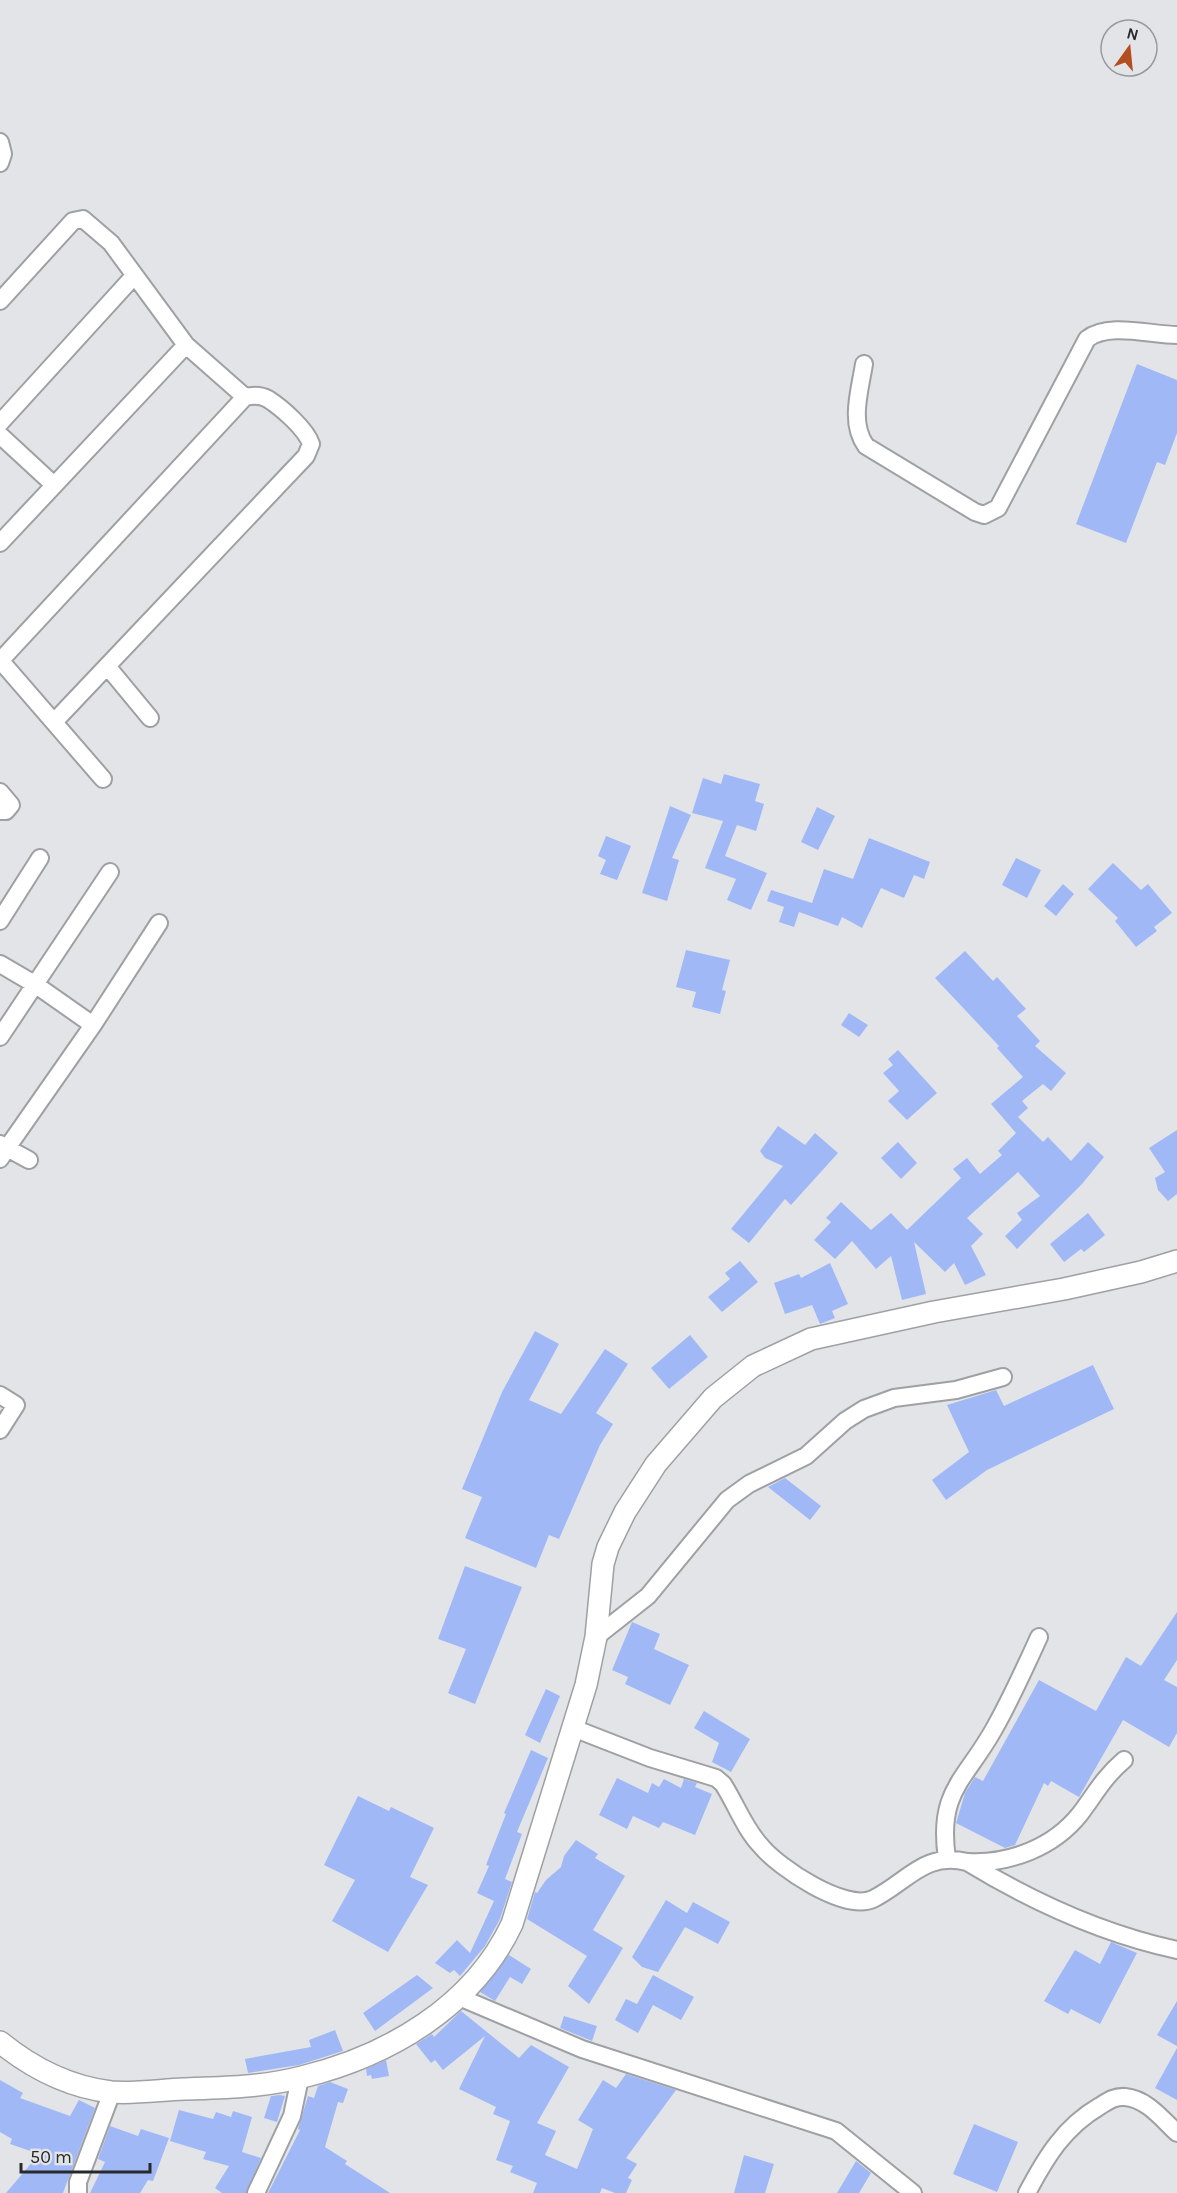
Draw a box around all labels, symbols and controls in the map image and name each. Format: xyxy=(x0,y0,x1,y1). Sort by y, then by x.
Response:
north arrow xyxy=(1099,18,1159,78)
text: N xyxy=(1125,23,1141,45)
scale bar xyxy=(21,2136,150,2174)
text: 50 m xyxy=(30,2146,72,2168)

